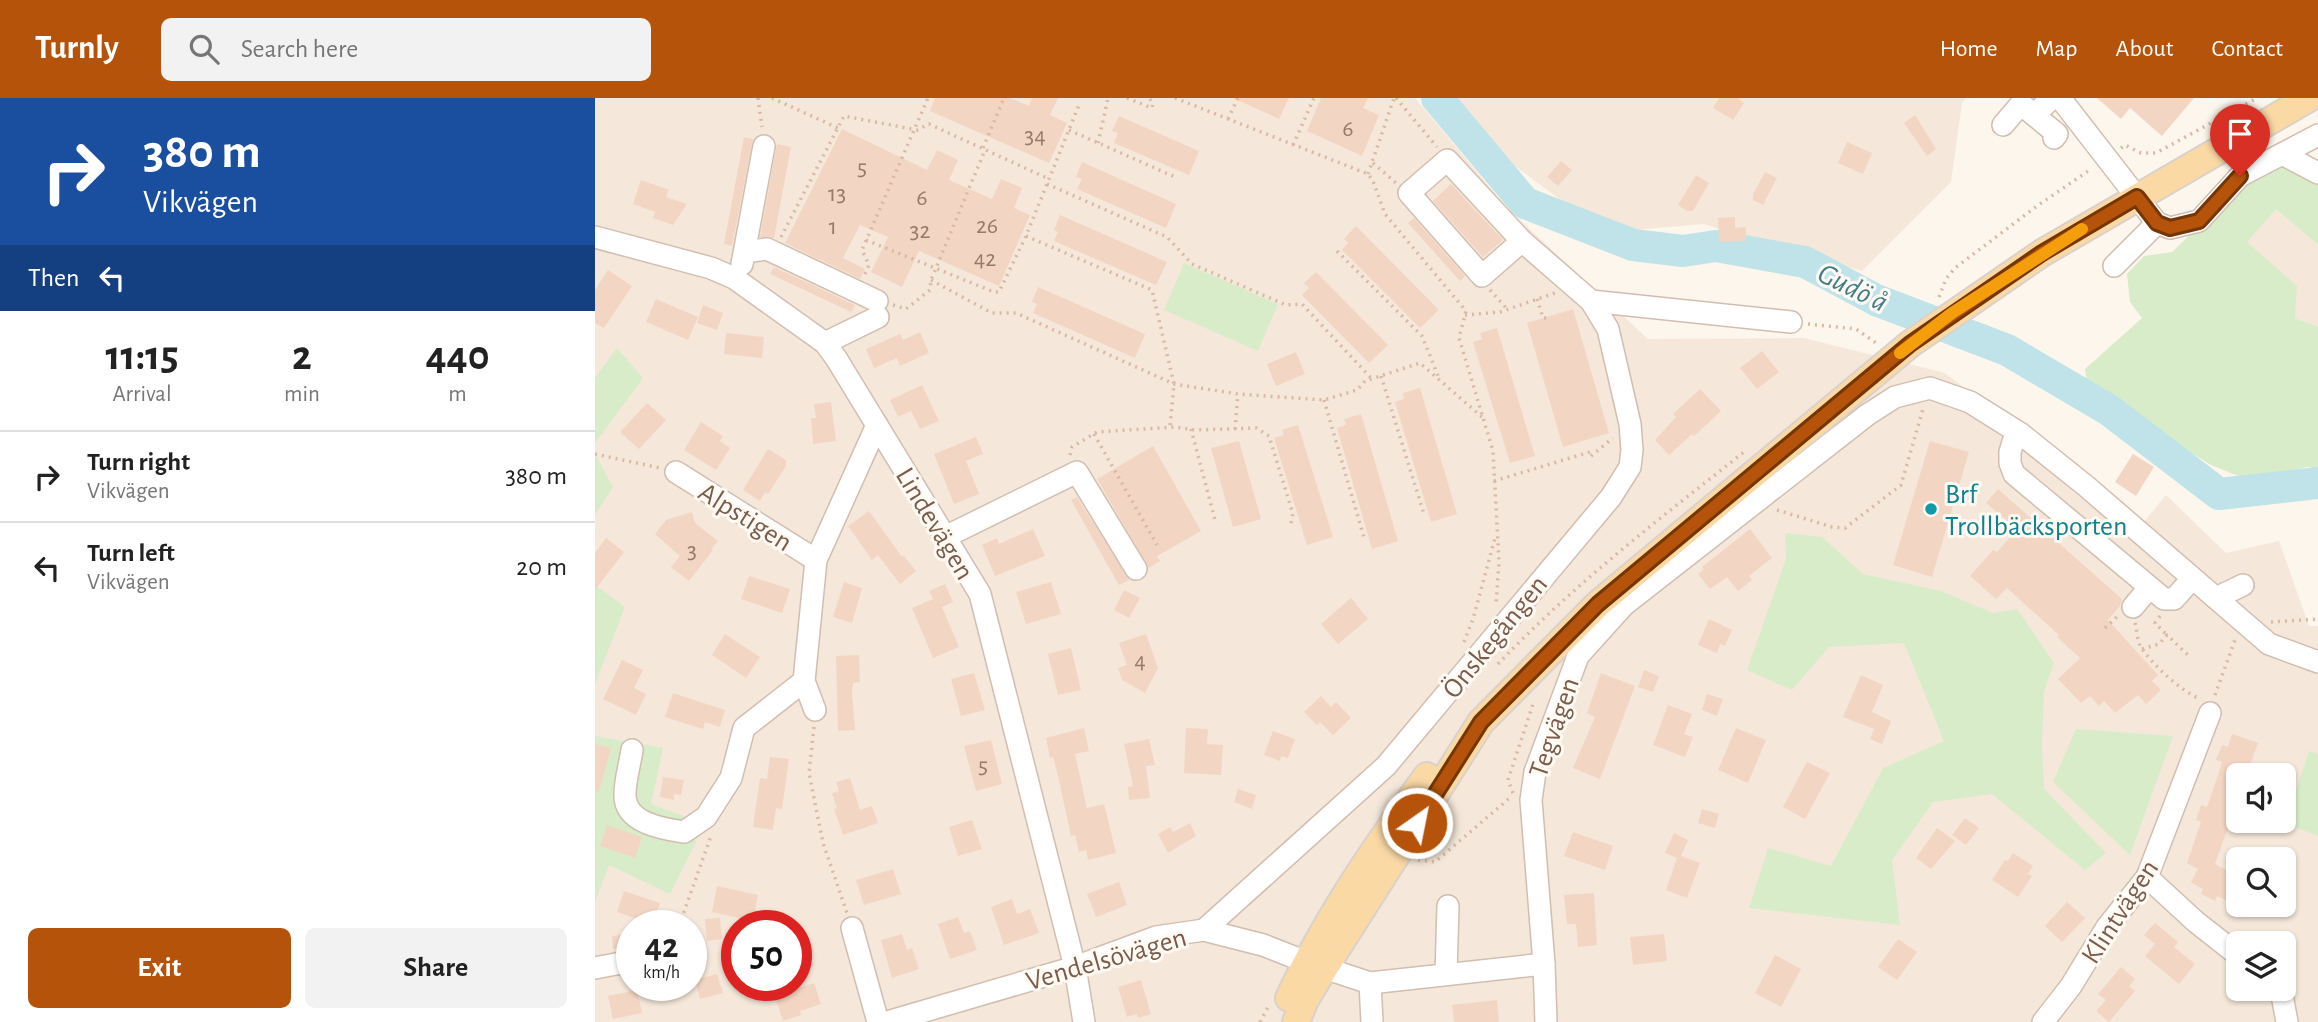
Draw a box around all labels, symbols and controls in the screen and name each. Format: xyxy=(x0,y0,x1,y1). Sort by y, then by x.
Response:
search box xyxy=(161,18,651,81)
icon: search xyxy=(185,30,223,68)
text: Turnly xyxy=(35,32,119,65)
text: Search here xyxy=(241,36,358,62)
text: Home xyxy=(1940,37,1998,61)
text: Map xyxy=(2036,37,2078,61)
text: About xyxy=(2116,37,2173,61)
text: Contact xyxy=(2211,37,2283,61)
pin xyxy=(2210,104,2270,176)
icon: arrive xyxy=(2221,115,2259,153)
house number: 6 xyxy=(1342,117,1354,141)
house number: 34 xyxy=(1024,124,1046,148)
icon: right xyxy=(28,126,119,217)
text: 380 m xyxy=(143,128,261,177)
house number: 5 xyxy=(857,156,867,180)
house number: 13 xyxy=(828,182,846,206)
text: Vikvägen xyxy=(143,186,258,218)
house number: 6 xyxy=(916,186,928,210)
house number: 26 xyxy=(976,214,998,238)
house number: 1 xyxy=(829,215,837,239)
house number: 32 xyxy=(910,219,930,243)
house number: 42 xyxy=(974,247,996,271)
water label: Gudö å xyxy=(1813,258,1892,318)
icon: left xyxy=(93,259,131,297)
text: Then xyxy=(28,265,79,291)
text: 11:15 xyxy=(105,335,179,377)
text: 2 xyxy=(292,335,312,377)
text: 440 xyxy=(425,335,490,377)
text: Arrival xyxy=(112,383,172,406)
text: min xyxy=(284,383,320,406)
text: m xyxy=(448,383,467,406)
text: Turn right xyxy=(87,449,190,475)
icon: right xyxy=(28,458,66,496)
text: 380 m xyxy=(505,463,567,489)
street label: Lindevägen xyxy=(890,463,979,585)
street label: Alpstigen xyxy=(693,478,797,557)
text: Vikvägen xyxy=(87,480,170,503)
place label: Brf Trollbäcksporten xyxy=(1945,481,2127,541)
marker: Brf Trollbäcksporten xyxy=(1923,501,1939,517)
house number: 3 xyxy=(687,539,697,563)
text: Turn left xyxy=(87,540,175,566)
icon: left xyxy=(28,549,66,587)
text: 20 m xyxy=(516,554,567,580)
street label: Önskegången xyxy=(1436,569,1553,704)
text: Vikvägen xyxy=(87,571,170,594)
house number: 4 xyxy=(1134,649,1146,673)
street label: Tegvägen xyxy=(1525,674,1585,781)
house number: 5 xyxy=(978,754,988,778)
map controls xyxy=(2226,763,2296,1001)
button: sound xyxy=(2226,763,2296,833)
position arrow xyxy=(1380,786,1454,860)
button: search xyxy=(2226,847,2296,917)
street label: Klintvägen xyxy=(2077,855,2164,969)
speed limit sign: 50 xyxy=(721,910,812,1001)
street label: Vendelsövägen xyxy=(1023,924,1190,996)
button: Exit xyxy=(28,928,291,1008)
button: Share xyxy=(305,928,567,1008)
text: 42 xyxy=(644,929,679,964)
button: layers xyxy=(2226,931,2296,1001)
text: km/h xyxy=(643,964,680,982)

